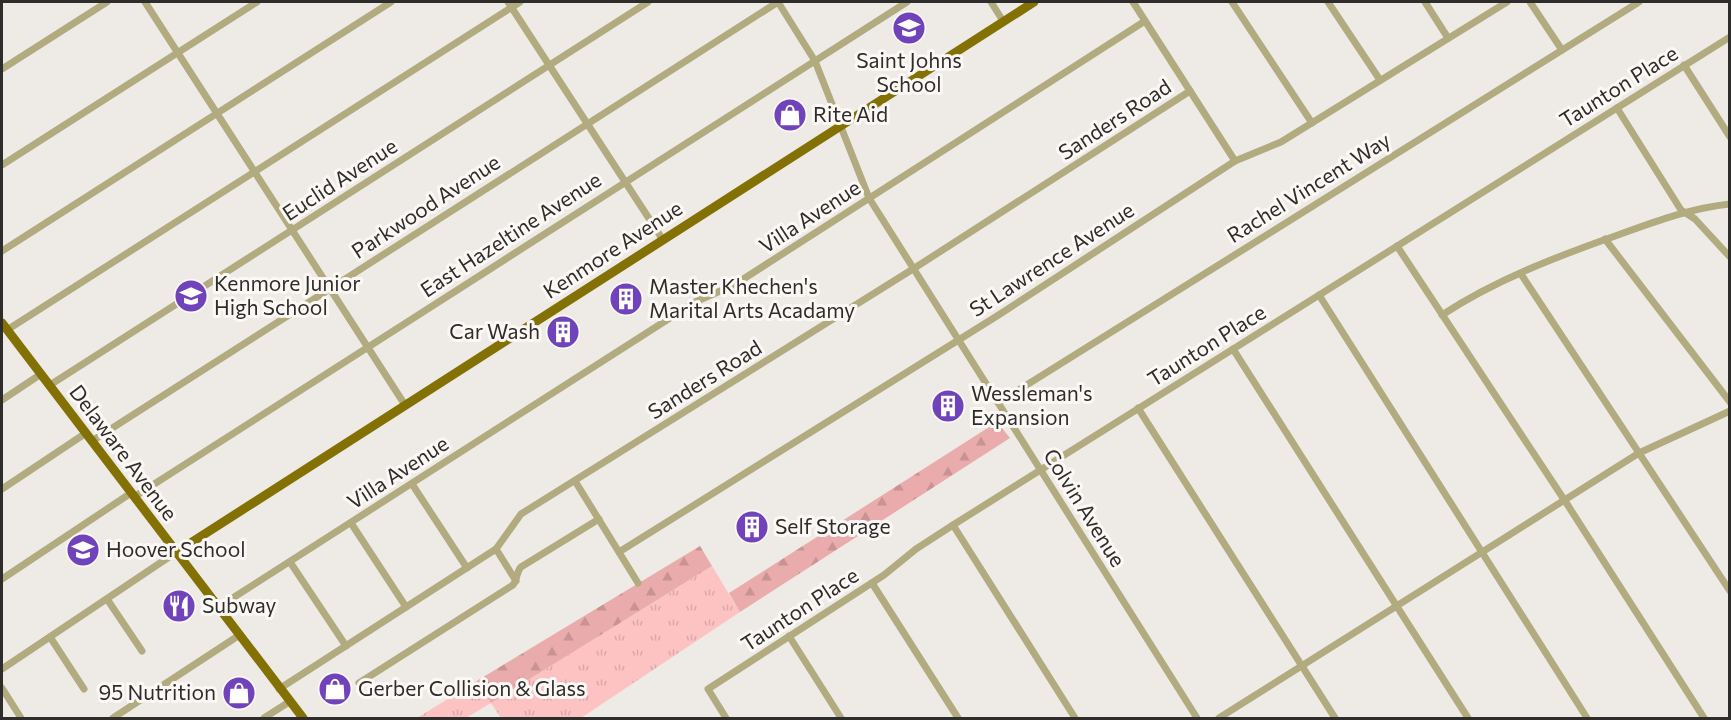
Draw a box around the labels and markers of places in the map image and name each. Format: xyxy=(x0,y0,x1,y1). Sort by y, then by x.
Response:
school or university icon: Saint Johns School xyxy=(891,10,927,46)
place label: Saint Johns School xyxy=(856,47,962,96)
shop icon: Rite Aid xyxy=(772,97,808,133)
place label: Rite Aid xyxy=(813,101,888,126)
place label: Kenmore Junior High School xyxy=(214,270,361,319)
place label: Master Khechen's Marital Arts Acadamy xyxy=(649,273,855,322)
school or university icon: Kenmore Junior High School xyxy=(173,278,209,314)
building icon: Master Khechen's Marital Arts Acadamy xyxy=(608,281,644,317)
building icon: Car Wash xyxy=(545,314,581,350)
place label: Car Wash xyxy=(449,318,540,343)
place label: Wessleman's Expansion xyxy=(971,380,1093,429)
building icon: Wessleman's Expansion xyxy=(930,388,966,424)
building icon: Self Storage xyxy=(734,509,770,545)
place label: Self Storage xyxy=(775,513,891,538)
school or university icon: Hoover School xyxy=(65,532,101,568)
place label: Hoover School xyxy=(106,536,246,561)
restaurant icon: Subway xyxy=(161,588,197,624)
place label: Subway xyxy=(202,592,277,617)
shop icon: Gerber Collision & Glass xyxy=(317,671,353,707)
shop icon: 95 Nutrition xyxy=(221,675,257,711)
place label: Gerber Collision & Glass xyxy=(358,675,586,700)
place label: 95 Nutrition xyxy=(99,679,216,704)

